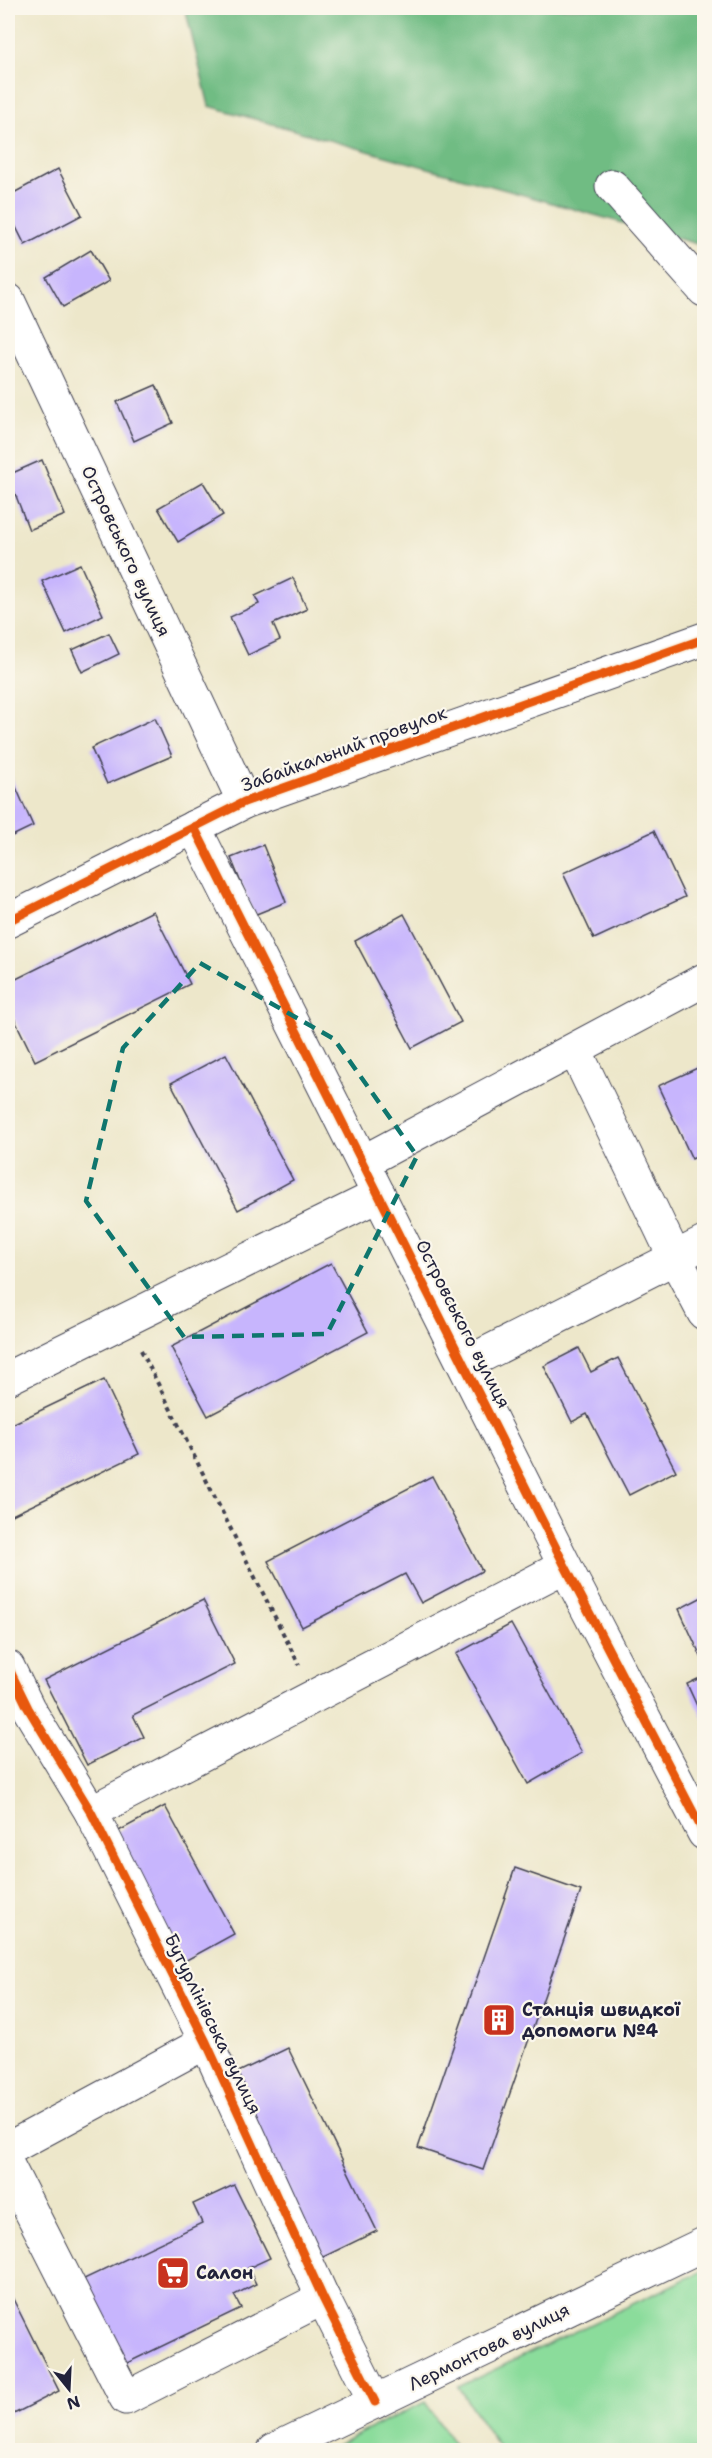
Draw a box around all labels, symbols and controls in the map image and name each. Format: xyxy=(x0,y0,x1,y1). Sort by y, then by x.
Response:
street label: Островського вулиця xyxy=(76,462,176,640)
street label: Забайкальний провулок xyxy=(238,700,451,797)
street label: Островського вулиця xyxy=(410,1236,516,1412)
street label: Бутурлінівська вулиця xyxy=(159,1930,267,2118)
place label: Станція швидкої допомоги №4 xyxy=(522,1998,681,2043)
building icon: Станція швидкої допомоги №4 xyxy=(481,2002,517,2038)
supermarket icon: Салон xyxy=(155,2255,191,2291)
place label: Салон xyxy=(196,2261,253,2285)
street label: Лермонтова вулиця xyxy=(404,2298,574,2396)
north arrow xyxy=(39,2359,99,2419)
text: N xyxy=(64,2391,83,2415)

